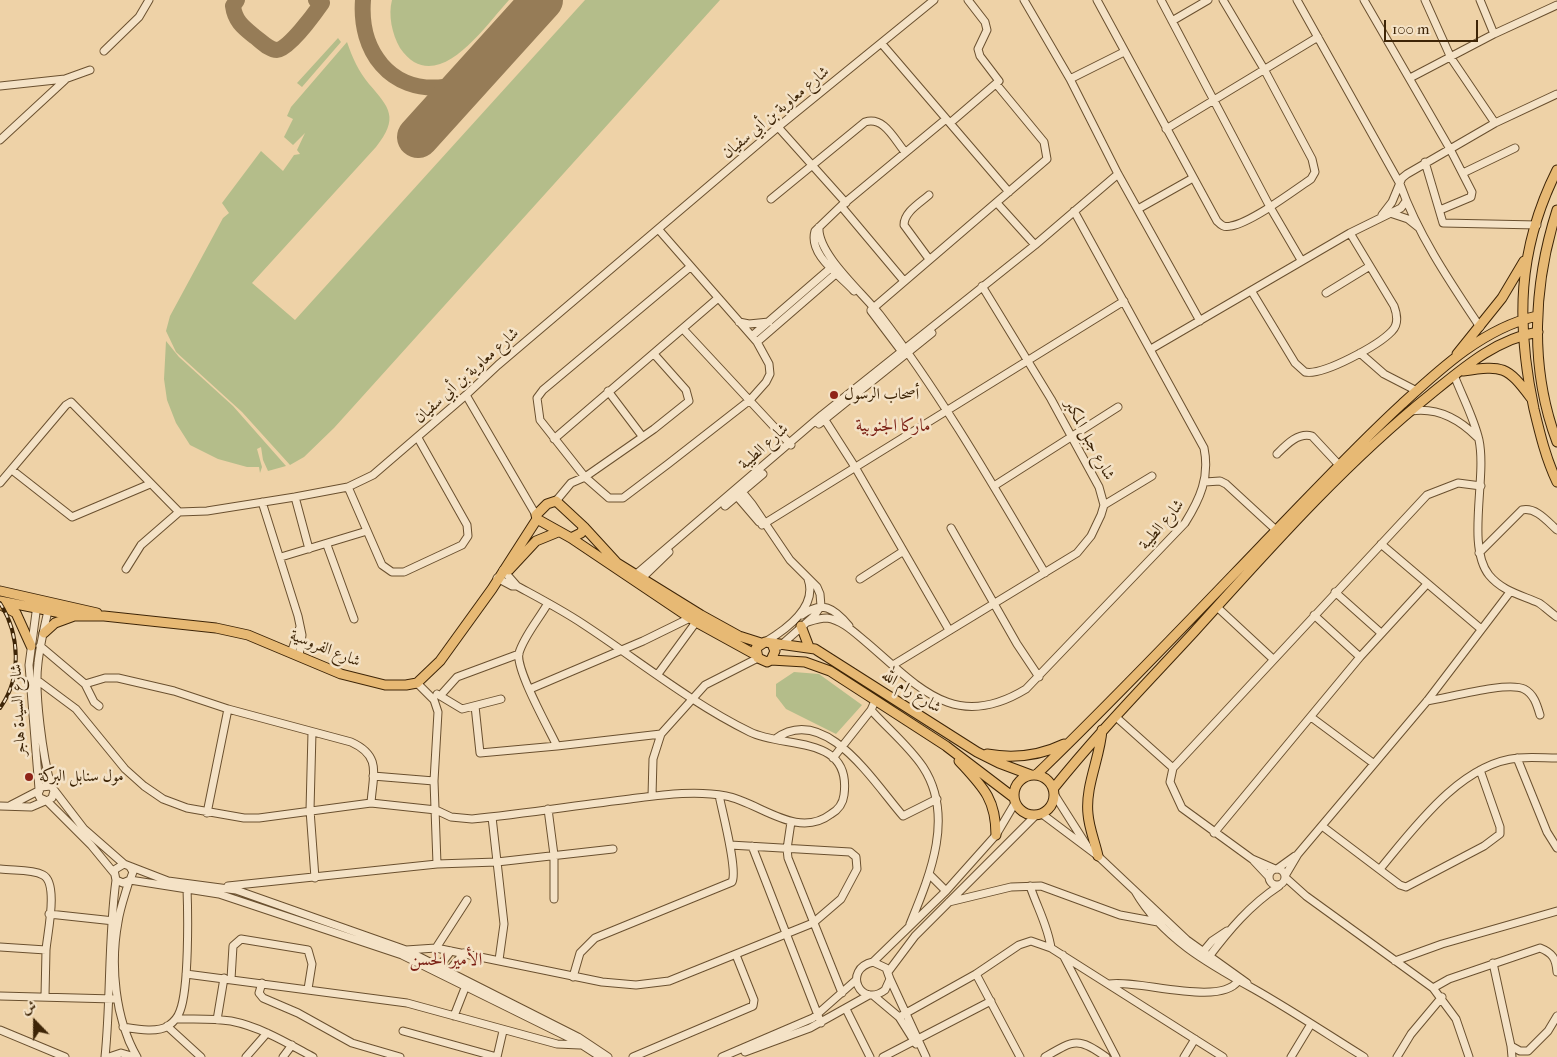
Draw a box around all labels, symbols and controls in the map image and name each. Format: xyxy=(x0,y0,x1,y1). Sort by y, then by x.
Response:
scale bar xyxy=(1387,10,1481,42)
text: 100 m xyxy=(1392,20,1430,38)
street label: شارع معاوية بن أبي سفيان xyxy=(719,63,833,163)
street label: شارع معاوية بن أبي سفيان xyxy=(411,324,523,428)
place label: أصحاب الرسول xyxy=(844,385,919,405)
marker: أصحاب الرسول xyxy=(828,389,840,401)
street label: شارع جبل المكبر xyxy=(1060,396,1118,484)
district label: ماركا الجنوبية xyxy=(855,416,931,438)
street label: شارع الطيبة xyxy=(735,420,793,474)
street label: شارع الطيبة xyxy=(1135,496,1189,554)
street label: شارع الفروسية xyxy=(287,626,363,672)
street label: شارع السيدة هاجر xyxy=(7,663,31,757)
street label: شارع رام الله xyxy=(878,666,944,718)
place label: مول سنابل البركة xyxy=(39,767,124,787)
marker: مول سنابل البركة xyxy=(23,771,35,783)
district label: الأمير الحسن xyxy=(410,950,482,972)
north arrow xyxy=(10,997,60,1047)
text: ش xyxy=(20,997,39,1018)

